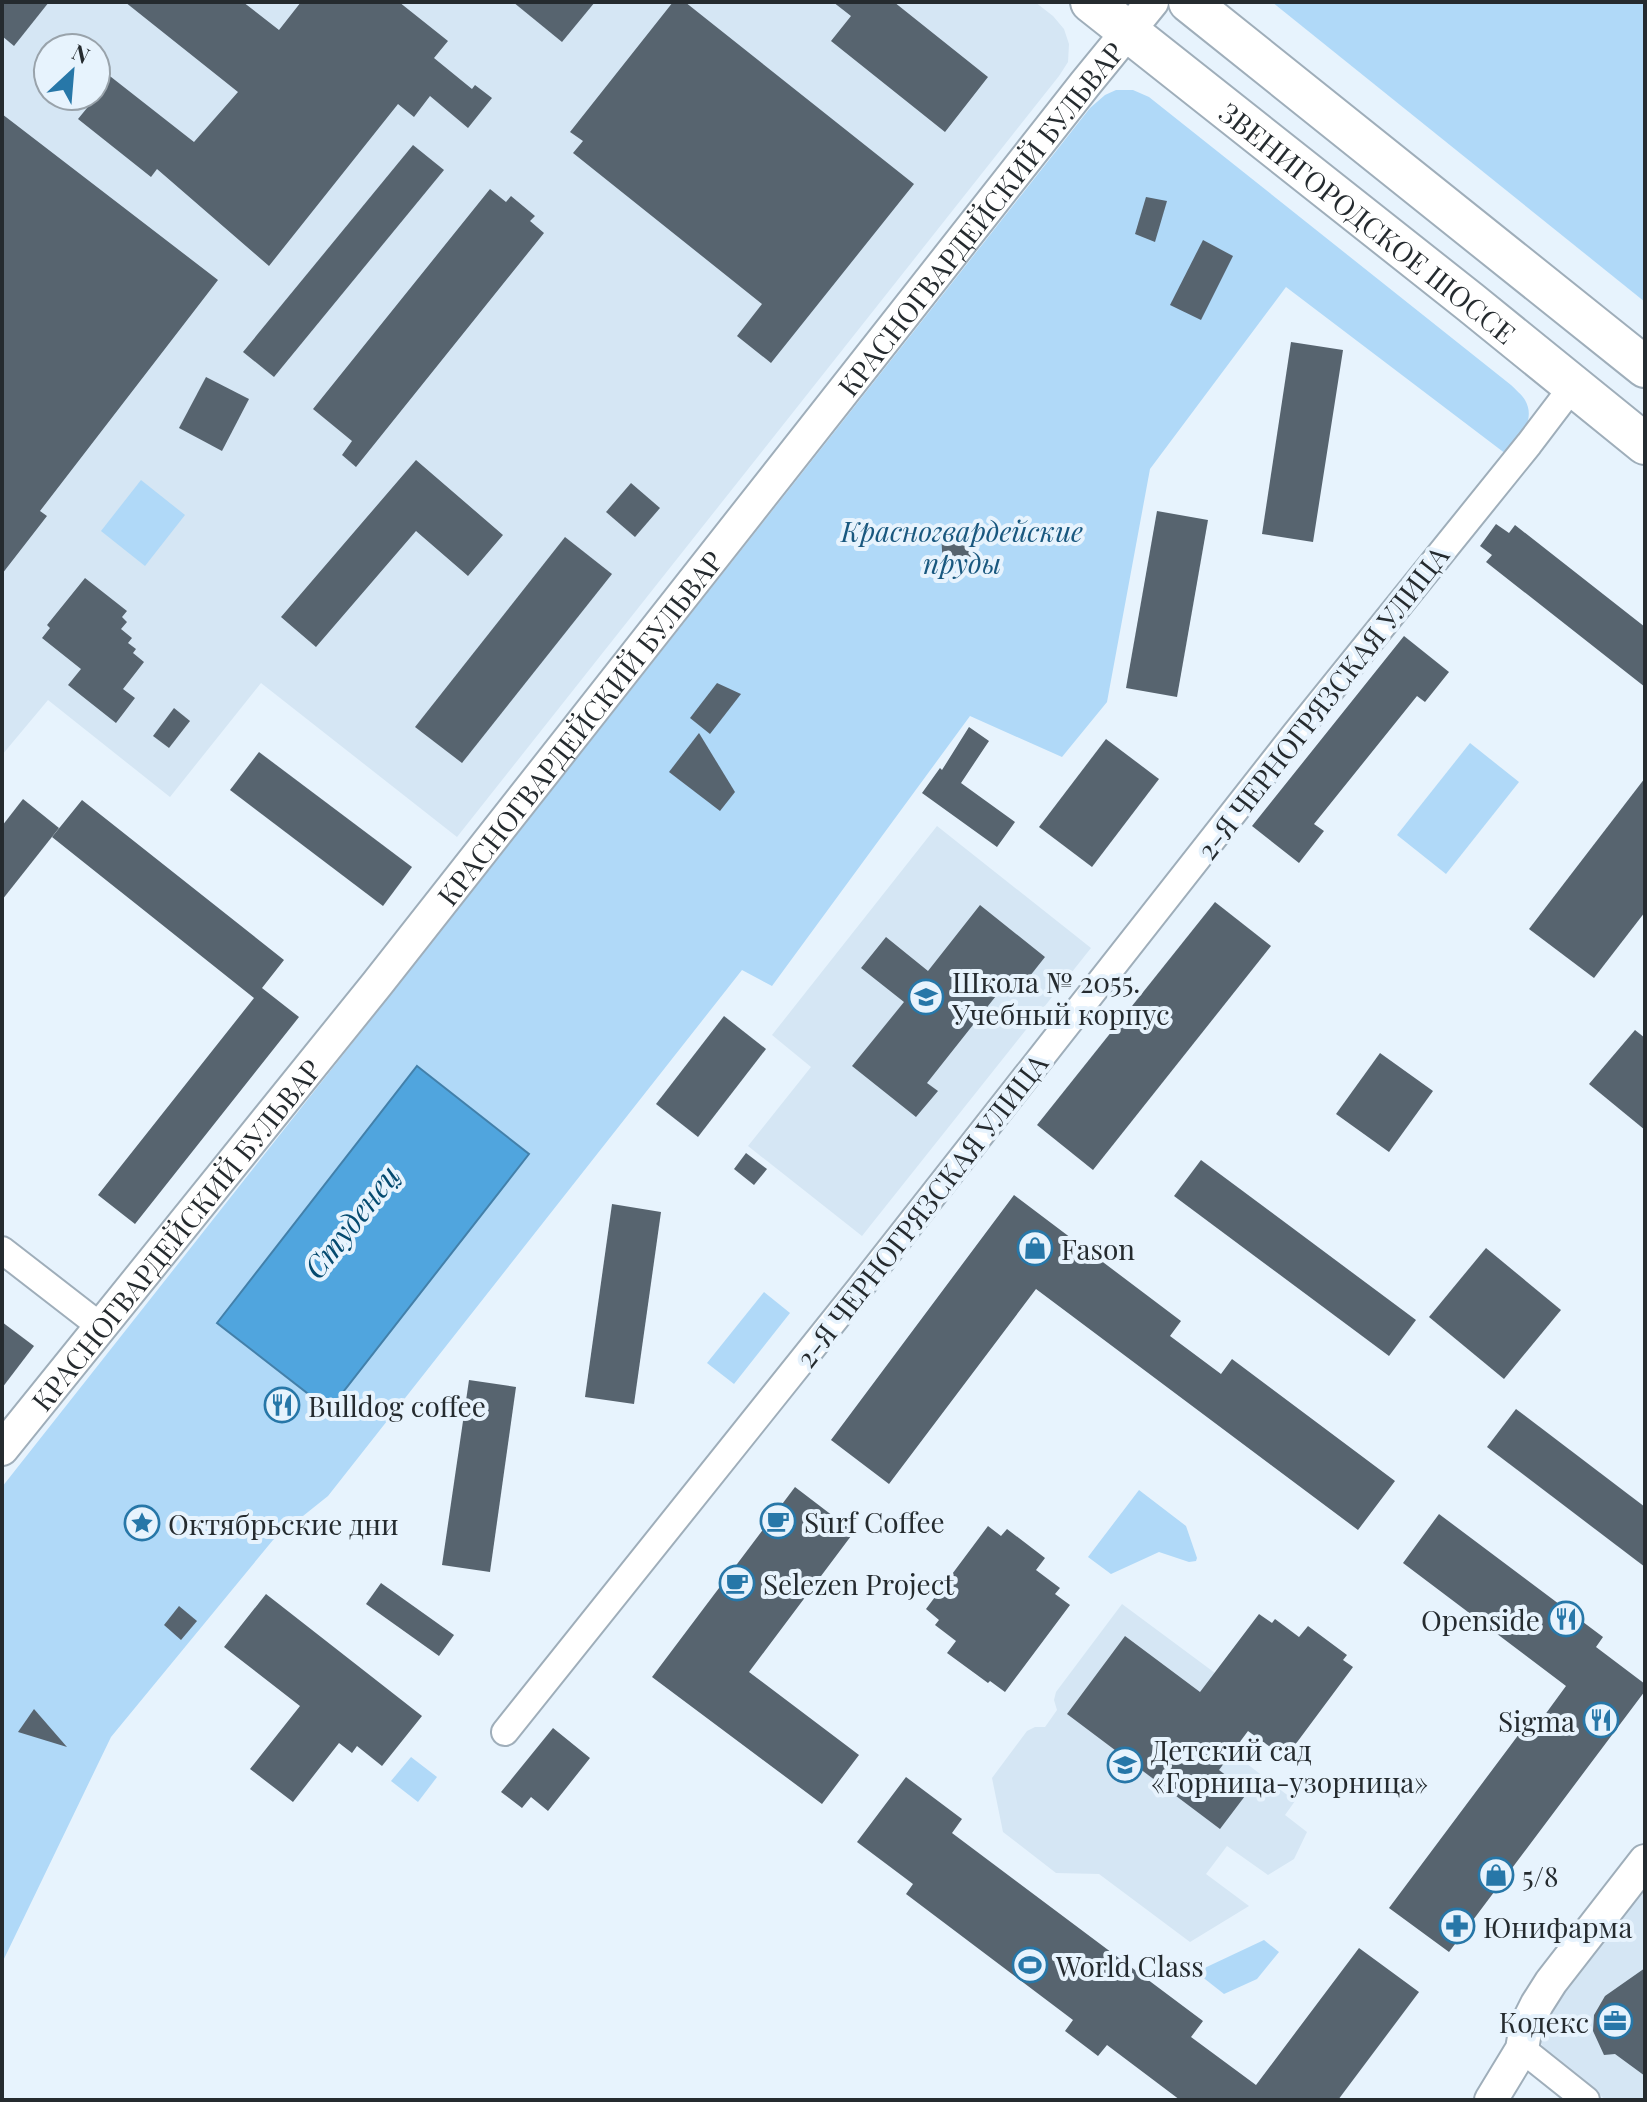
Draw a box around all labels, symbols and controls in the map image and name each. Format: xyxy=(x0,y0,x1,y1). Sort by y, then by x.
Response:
north arrow xyxy=(32,32,112,112)
street label: КРАСНОГВАРДЕЙСКИЙ БУЛЬВАР xyxy=(829,33,1131,403)
text: N xyxy=(67,36,95,70)
street label: ЗВЕНИГОРОДСКОЕ ШОССЕ xyxy=(1213,93,1524,351)
park label: Красногвардейские пруды xyxy=(840,512,1083,581)
street label: 2-Я ЧЕРНОГРЯЗСКАЯ УЛИЦА xyxy=(1188,537,1456,866)
street label: КРАСНОГВАРДЕЙСКИЙ БУЛЬВАР xyxy=(428,542,730,912)
place label: Школа № 2055. Учебный корпус xyxy=(951,963,1170,1032)
school or university icon: Школа № 2055. Учебный корпус xyxy=(907,978,945,1016)
street label: 2-Я ЧЕРНОГРЯЗСКАЯ УЛИЦА xyxy=(787,1045,1055,1374)
street label: КРАСНОГВАРДЕЙСКИЙ БУЛЬВАР xyxy=(22,1051,328,1418)
water label: Студенец xyxy=(294,1156,408,1286)
shop icon: Fason xyxy=(1016,1229,1054,1267)
place label: Fason xyxy=(1061,1230,1135,1267)
restaurant icon: Bulldog coffee xyxy=(263,1386,301,1424)
place label: Bulldog coffee xyxy=(308,1387,486,1424)
cafe icon: Surf Coffee xyxy=(759,1502,797,1540)
place label: Surf Coffee xyxy=(804,1503,945,1540)
place icon: Октябрьские дни xyxy=(123,1504,161,1542)
place label: Октябрьские дни xyxy=(168,1505,399,1542)
cafe icon: Selezen Project xyxy=(718,1564,756,1602)
place label: Selezen Project xyxy=(763,1565,955,1602)
restaurant icon: Openside xyxy=(1547,1600,1585,1638)
place label: Openside xyxy=(1421,1601,1540,1638)
restaurant icon: Sigma xyxy=(1582,1701,1620,1739)
place label: Sigma xyxy=(1498,1702,1575,1739)
place label: Детский сад «Горница-узорница» xyxy=(1151,1731,1428,1800)
school or university icon: Детский сад «Горница-узорница» xyxy=(1106,1746,1144,1784)
shop icon: 5/8 xyxy=(1477,1856,1515,1894)
place label: 5/8 xyxy=(1522,1857,1559,1894)
pharmacy icon: Юнифарма xyxy=(1438,1907,1476,1945)
place label: Юнифарма xyxy=(1483,1908,1632,1945)
sports icon: World Class xyxy=(1011,1946,1049,1984)
place label: World Class xyxy=(1055,1947,1204,1984)
office icon: Кодекс xyxy=(1596,2002,1634,2040)
place label: Кодекс xyxy=(1499,2003,1589,2040)

